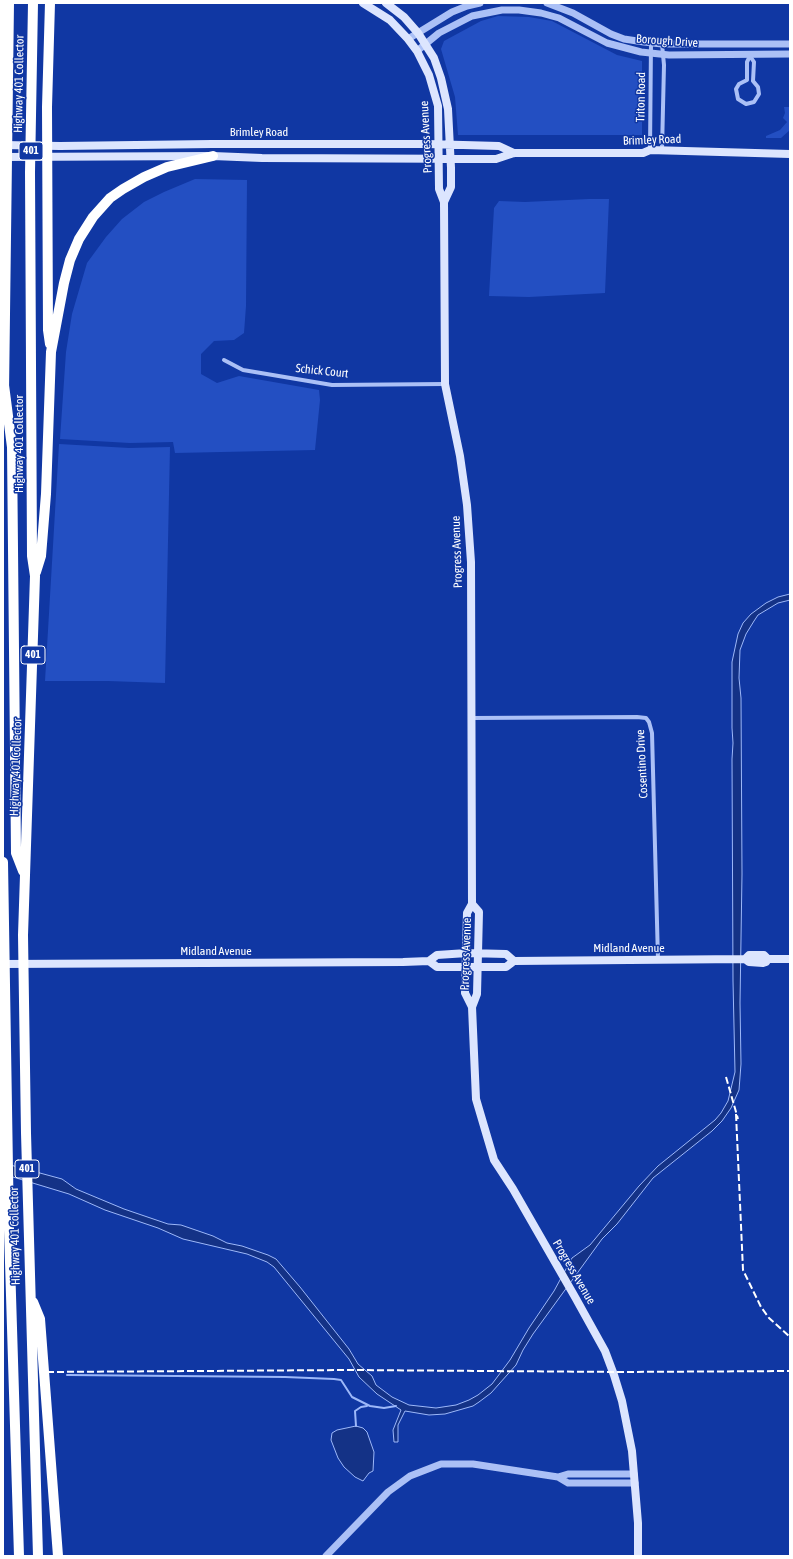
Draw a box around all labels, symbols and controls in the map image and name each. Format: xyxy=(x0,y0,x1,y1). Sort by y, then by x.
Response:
street label: Borough Drive xyxy=(635,32,699,50)
street label: Highway 401 Collector xyxy=(11,35,27,133)
street label: Triton Road xyxy=(633,72,649,122)
street label: Progress Avenue xyxy=(417,100,435,174)
street label: Brimley Road xyxy=(230,125,288,139)
street label: Brimley Road xyxy=(623,132,681,148)
road number: 401 xyxy=(19,142,43,160)
street label: Schick Court xyxy=(295,361,349,381)
street label: Highway 401 Collector xyxy=(12,395,26,493)
street label: Progress Avenue xyxy=(449,516,465,588)
road number: 401 xyxy=(21,646,45,664)
street label: Highway 401 Collector xyxy=(7,718,25,816)
street label: Cosentino Drive xyxy=(633,729,651,799)
street label: Progress Avenue xyxy=(458,918,474,990)
street label: Midland Avenue xyxy=(593,941,665,955)
street label: Midland Avenue xyxy=(180,944,252,958)
road number: 401 xyxy=(15,1160,39,1178)
street label: Highway 401 Collector xyxy=(7,1187,23,1285)
street label: Progress Avenue xyxy=(550,1237,598,1307)

